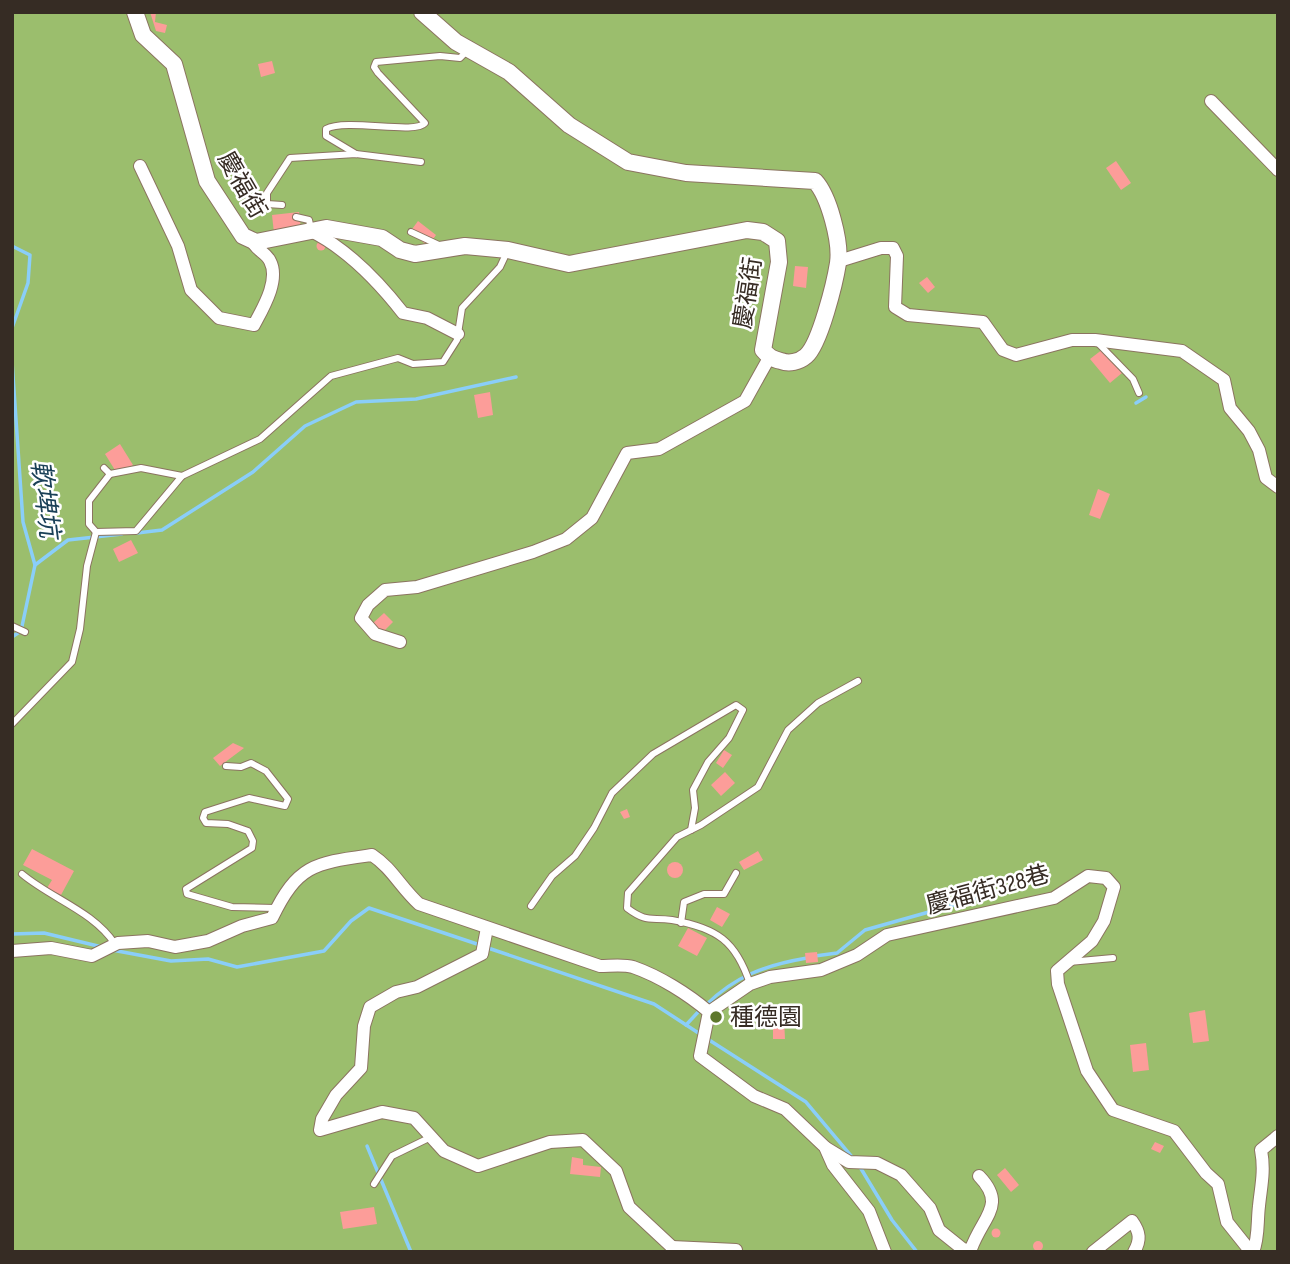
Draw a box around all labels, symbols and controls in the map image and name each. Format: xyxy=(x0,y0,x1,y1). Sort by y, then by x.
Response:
street label: 慶福街 xyxy=(211,147,273,223)
street label: 慶福街 xyxy=(728,255,768,331)
water label: 軟埤坑 xyxy=(24,458,65,544)
street label: 慶福街328巷 xyxy=(923,860,1053,920)
place label: 種德園 xyxy=(730,1003,802,1032)
marker: 種德園 xyxy=(708,1009,724,1025)

